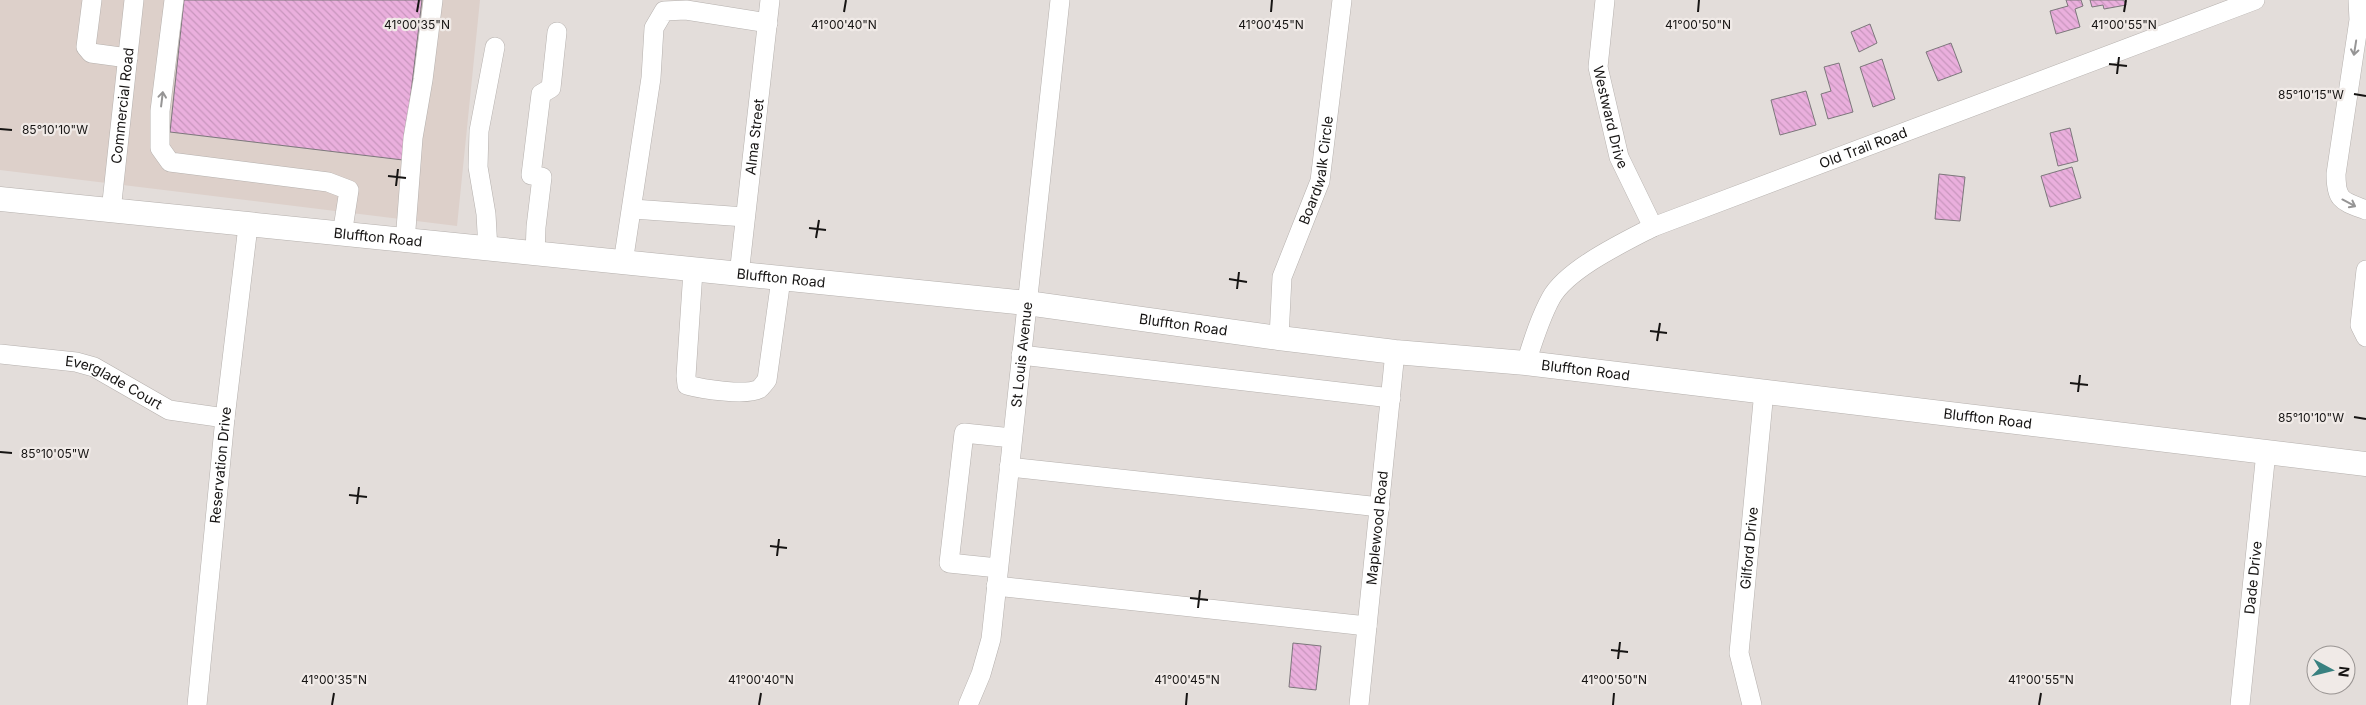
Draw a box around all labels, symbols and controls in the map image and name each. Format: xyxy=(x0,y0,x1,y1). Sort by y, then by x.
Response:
text: 41°00'35"N xyxy=(384,17,450,32)
text: 41°00'40"N xyxy=(811,17,877,32)
text: 41°00'45"N xyxy=(1238,17,1304,32)
text: 41°00'50"N xyxy=(1665,17,1731,32)
text: 41°00'55"N xyxy=(2091,17,2157,32)
one-way arrow xyxy=(2349,40,2359,56)
street label: Commercial Road xyxy=(107,47,137,165)
street label: Westward Drive xyxy=(1590,64,1632,171)
text: 85°10'15"W xyxy=(2278,87,2344,102)
one-way arrow xyxy=(157,91,167,107)
street label: Alma Street xyxy=(741,97,767,176)
street label: Boardwalk Circle xyxy=(1295,115,1336,227)
text: 85°10'10"W xyxy=(22,122,88,137)
street label: Old Trail Road xyxy=(1817,123,1909,172)
one-way arrow xyxy=(2342,198,2357,208)
street label: Bluffton Road xyxy=(333,224,423,250)
street label: Bluffton Road xyxy=(736,265,826,291)
street label: St Louis Avenue xyxy=(1007,301,1035,408)
street label: Bluffton Road xyxy=(1138,310,1229,339)
street label: Everglade Court xyxy=(64,352,166,413)
street label: Bluffton Road xyxy=(1540,356,1631,383)
street label: Bluffton Road xyxy=(1943,404,2033,432)
street label: Reservation Drive xyxy=(206,406,234,524)
text: 85°10'10"W xyxy=(2278,410,2344,425)
text: 85°10'05"W xyxy=(21,446,89,461)
street label: Maplewood Road xyxy=(1362,470,1391,586)
street label: Gilford Drive xyxy=(1736,506,1761,590)
street label: Dade Drive xyxy=(2240,540,2265,615)
north arrow xyxy=(2306,645,2356,695)
text: N xyxy=(2335,665,2353,678)
text: 41°00'35"N xyxy=(301,672,367,687)
text: 41°00'40"N xyxy=(728,672,794,687)
text: 41°00'45"N xyxy=(1154,672,1220,687)
text: 41°00'50"N xyxy=(1581,672,1647,687)
text: 41°00'55"N xyxy=(2008,672,2074,687)

